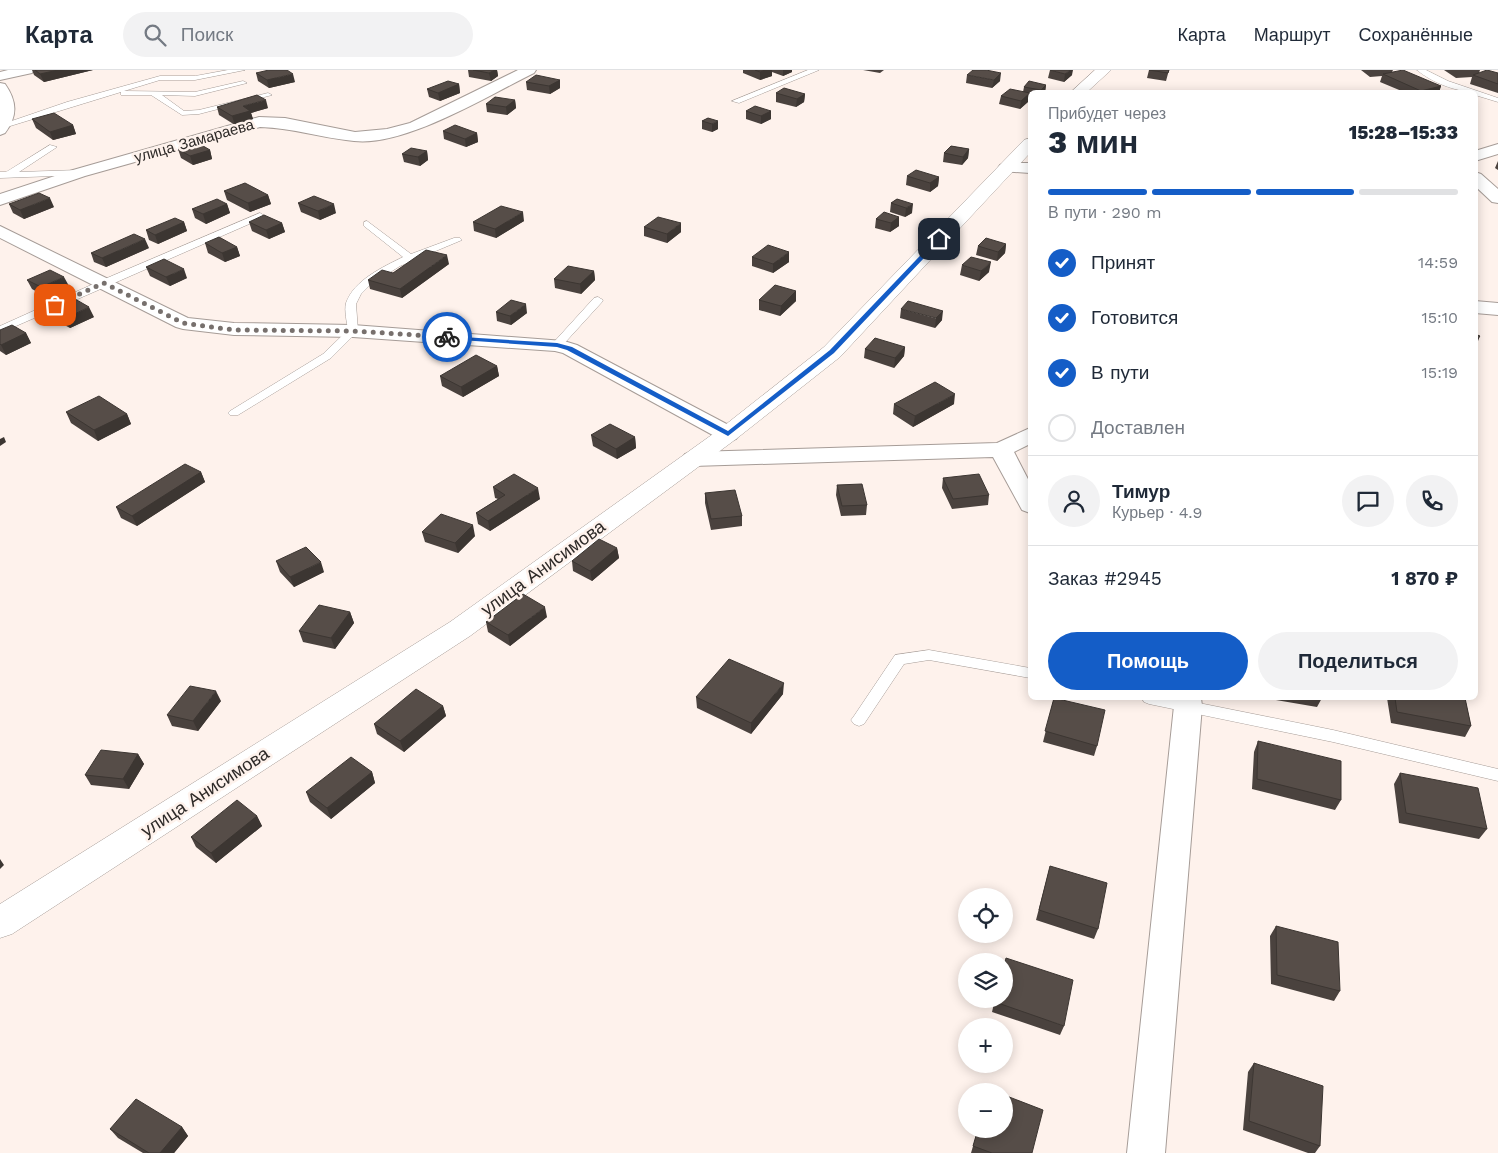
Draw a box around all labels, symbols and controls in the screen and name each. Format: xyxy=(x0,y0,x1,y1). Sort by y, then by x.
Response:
search box xyxy=(123,12,473,57)
text: Карта xyxy=(25,21,93,49)
icon: search xyxy=(141,21,169,49)
text: Поиск xyxy=(181,23,233,46)
text: Карта xyxy=(1178,24,1226,45)
text: Маршрут xyxy=(1254,24,1330,45)
text: Сохранённые xyxy=(1358,24,1473,45)
text: Прибудет через xyxy=(1048,104,1166,123)
street label: улица Замараева xyxy=(132,115,257,167)
text: 15:28–15:33 xyxy=(1349,121,1458,144)
text: 3 мин xyxy=(1048,123,1138,161)
text: В пути · 290 m xyxy=(1048,203,1161,222)
pin xyxy=(918,218,960,260)
icon: home xyxy=(925,225,953,253)
icon: check xyxy=(1048,249,1076,277)
text: Принят xyxy=(1091,251,1155,274)
text: 14:59 xyxy=(1418,253,1458,272)
pin xyxy=(34,284,76,326)
icon: bag xyxy=(41,291,69,319)
icon: check xyxy=(1048,304,1076,332)
text: Готовится xyxy=(1091,306,1178,329)
text: 15:10 xyxy=(1422,308,1458,327)
courier xyxy=(422,312,472,362)
icon: bike xyxy=(433,323,461,351)
icon: check xyxy=(1048,359,1076,387)
text: В пути xyxy=(1091,361,1149,384)
text: 15:19 xyxy=(1422,363,1458,382)
text: Доставлен xyxy=(1091,416,1185,439)
button: person xyxy=(1048,475,1100,527)
button: chat xyxy=(1342,475,1394,527)
button: phone xyxy=(1406,475,1458,527)
text: Тимур xyxy=(1112,480,1170,503)
text: Курьер · 4.9 xyxy=(1112,503,1202,522)
street label: улица Анисимова xyxy=(476,515,610,620)
text: Заказ #2945 xyxy=(1048,567,1162,590)
text: 1 870 ₽ xyxy=(1391,567,1458,590)
button: Помощь xyxy=(1048,632,1248,690)
button: Поделиться xyxy=(1258,632,1458,690)
street label: улица Анисимова xyxy=(137,742,274,841)
map controls xyxy=(958,888,1013,1138)
button: locate xyxy=(958,888,1013,943)
button: layers xyxy=(958,953,1013,1008)
button: + xyxy=(958,1018,1013,1073)
button: − xyxy=(958,1083,1013,1138)

